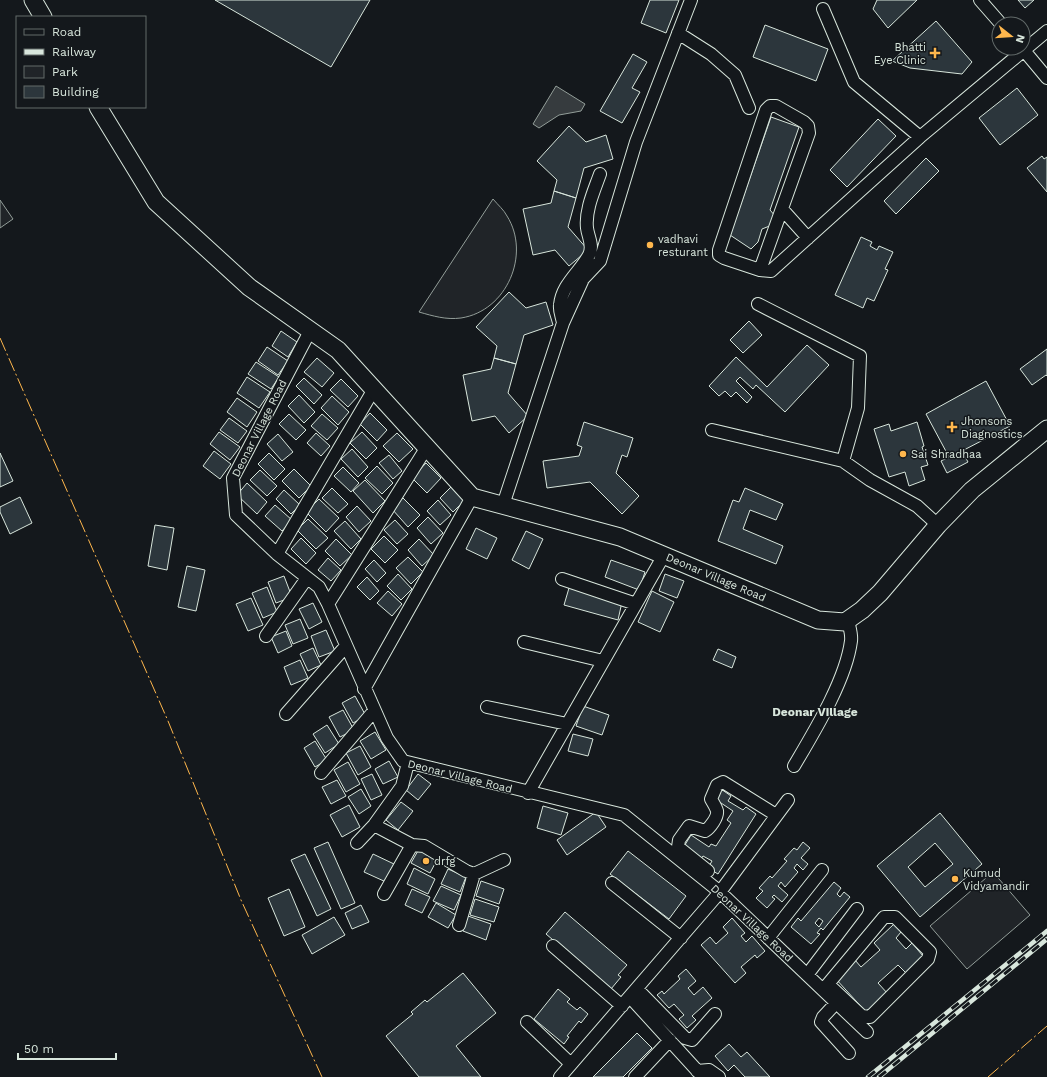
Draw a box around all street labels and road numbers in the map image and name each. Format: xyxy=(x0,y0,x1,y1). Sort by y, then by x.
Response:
street label: Deonar Village Road xyxy=(229,377,290,479)
street label: Deonar Village Road xyxy=(664,551,768,604)
street label: Deonar Village Road xyxy=(406,757,514,796)
street label: Deonar Village Road xyxy=(708,882,795,965)

